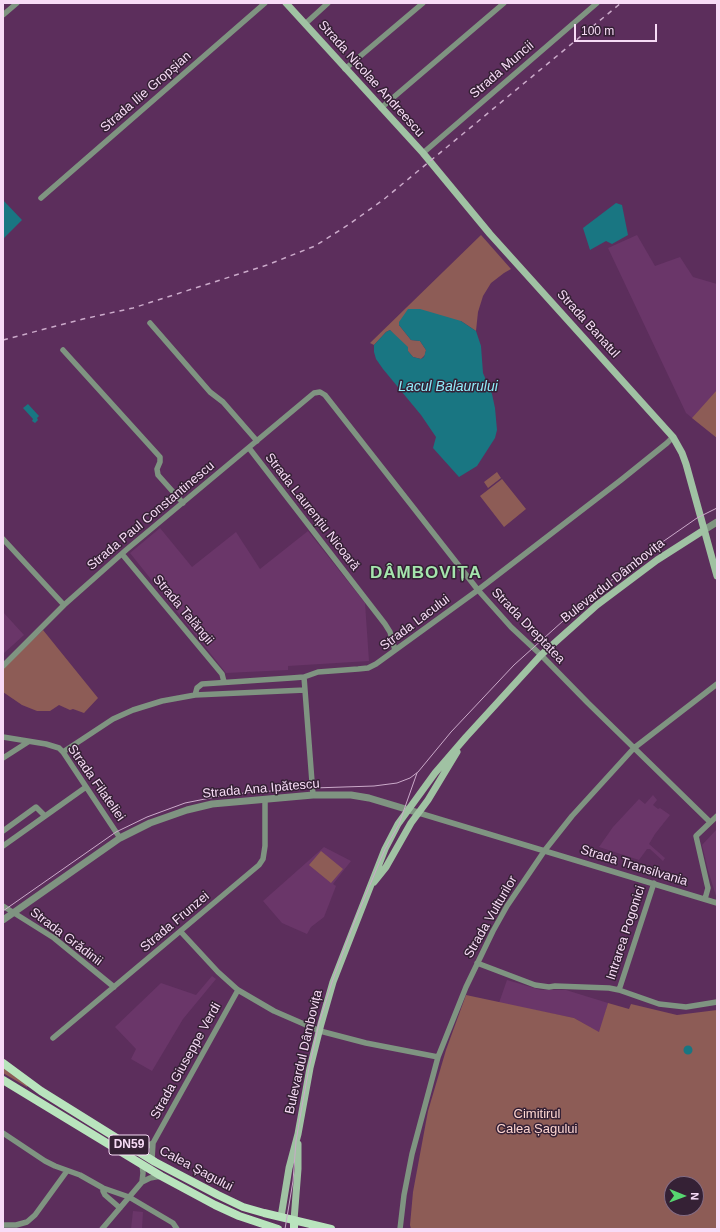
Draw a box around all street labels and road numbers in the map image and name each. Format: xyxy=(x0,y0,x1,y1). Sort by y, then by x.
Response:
street label: Strada Nicolae Andreescu xyxy=(315,18,427,140)
street label: Strada Muncii xyxy=(467,38,537,102)
street label: Strada Ilie Gropșian xyxy=(98,48,194,136)
street label: Strada Banatul xyxy=(553,287,623,361)
street label: Strada Laurențiu Nicoară xyxy=(261,450,363,574)
street label: Strada Paul Constantinescu xyxy=(84,458,218,574)
street label: Bulevardul Dâmbovița xyxy=(558,536,668,626)
street label: Strada Talăngii xyxy=(149,572,217,648)
street label: Strada Dreptatea xyxy=(488,585,568,667)
street label: Strada Lacului xyxy=(377,592,453,654)
street label: Strada Filateliei xyxy=(64,742,128,824)
street label: Strada Ana Ipătescu xyxy=(202,776,320,802)
street label: Strada Transilvania xyxy=(578,842,690,890)
street label: Strada Vulturilor xyxy=(461,873,521,961)
street label: Intrarea Pogonici xyxy=(603,884,649,982)
street label: Strada Frunzei xyxy=(137,889,213,955)
street label: Strada Grădinii xyxy=(27,905,105,969)
street label: Bulevardul Dâmbovița xyxy=(282,988,326,1116)
street label: Strada Giuseppe Verdi xyxy=(147,1000,225,1122)
road number: DN59 xyxy=(109,1135,149,1155)
street label: Calea Șagului xyxy=(157,1143,235,1195)

